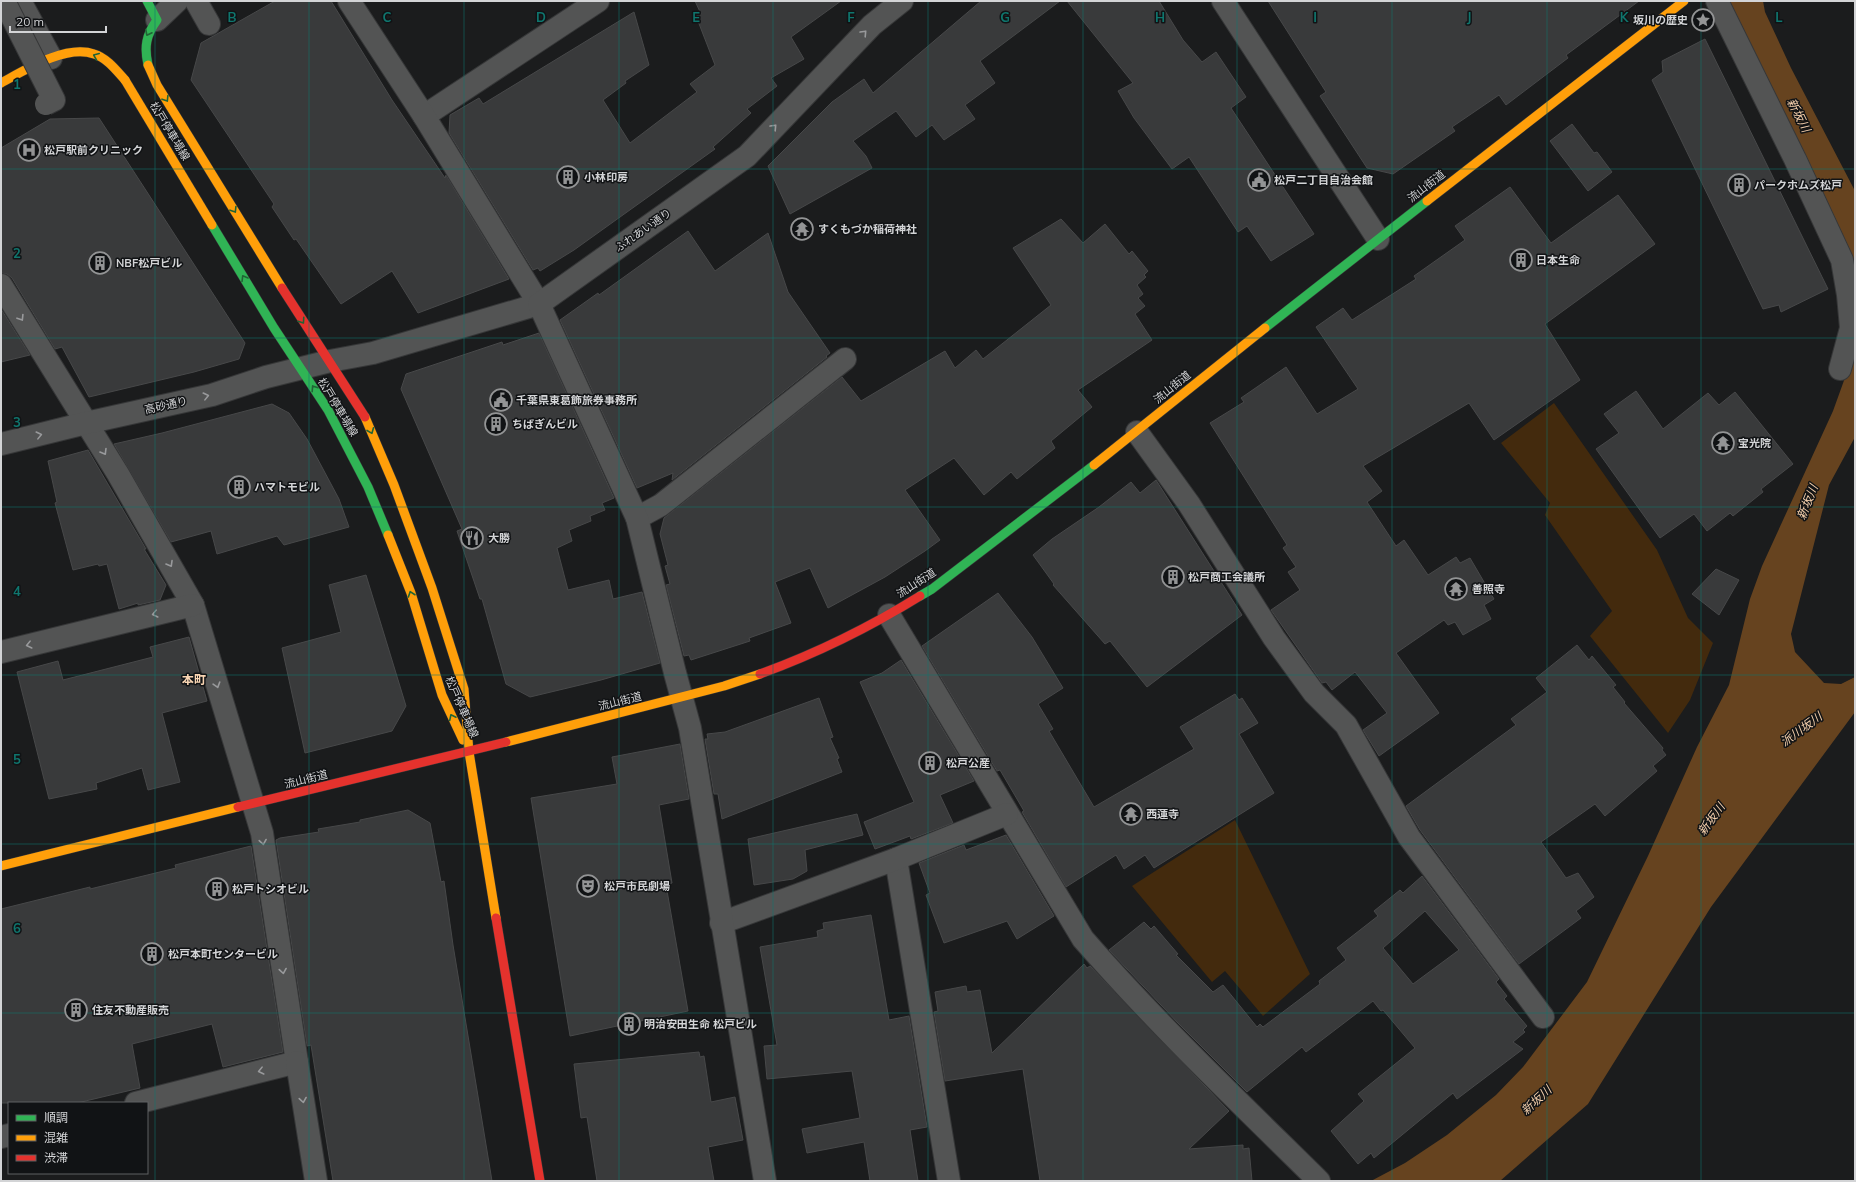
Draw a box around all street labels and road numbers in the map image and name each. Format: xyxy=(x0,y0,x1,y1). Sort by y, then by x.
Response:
street label: 松戸停車場線 xyxy=(147,99,193,163)
street label: 流山街道 xyxy=(1404,167,1448,205)
street label: ふれあい通り xyxy=(612,205,674,255)
street label: 流山街道 xyxy=(1150,368,1194,406)
street label: 松戸停車場線 xyxy=(315,375,361,439)
street label: 高砂通り xyxy=(143,393,189,417)
street label: 流山街道 xyxy=(894,565,938,601)
street label: 松戸停車場線 xyxy=(442,674,482,740)
street label: 流山街道 xyxy=(597,689,643,713)
street label: 流山街道 xyxy=(283,767,329,791)

